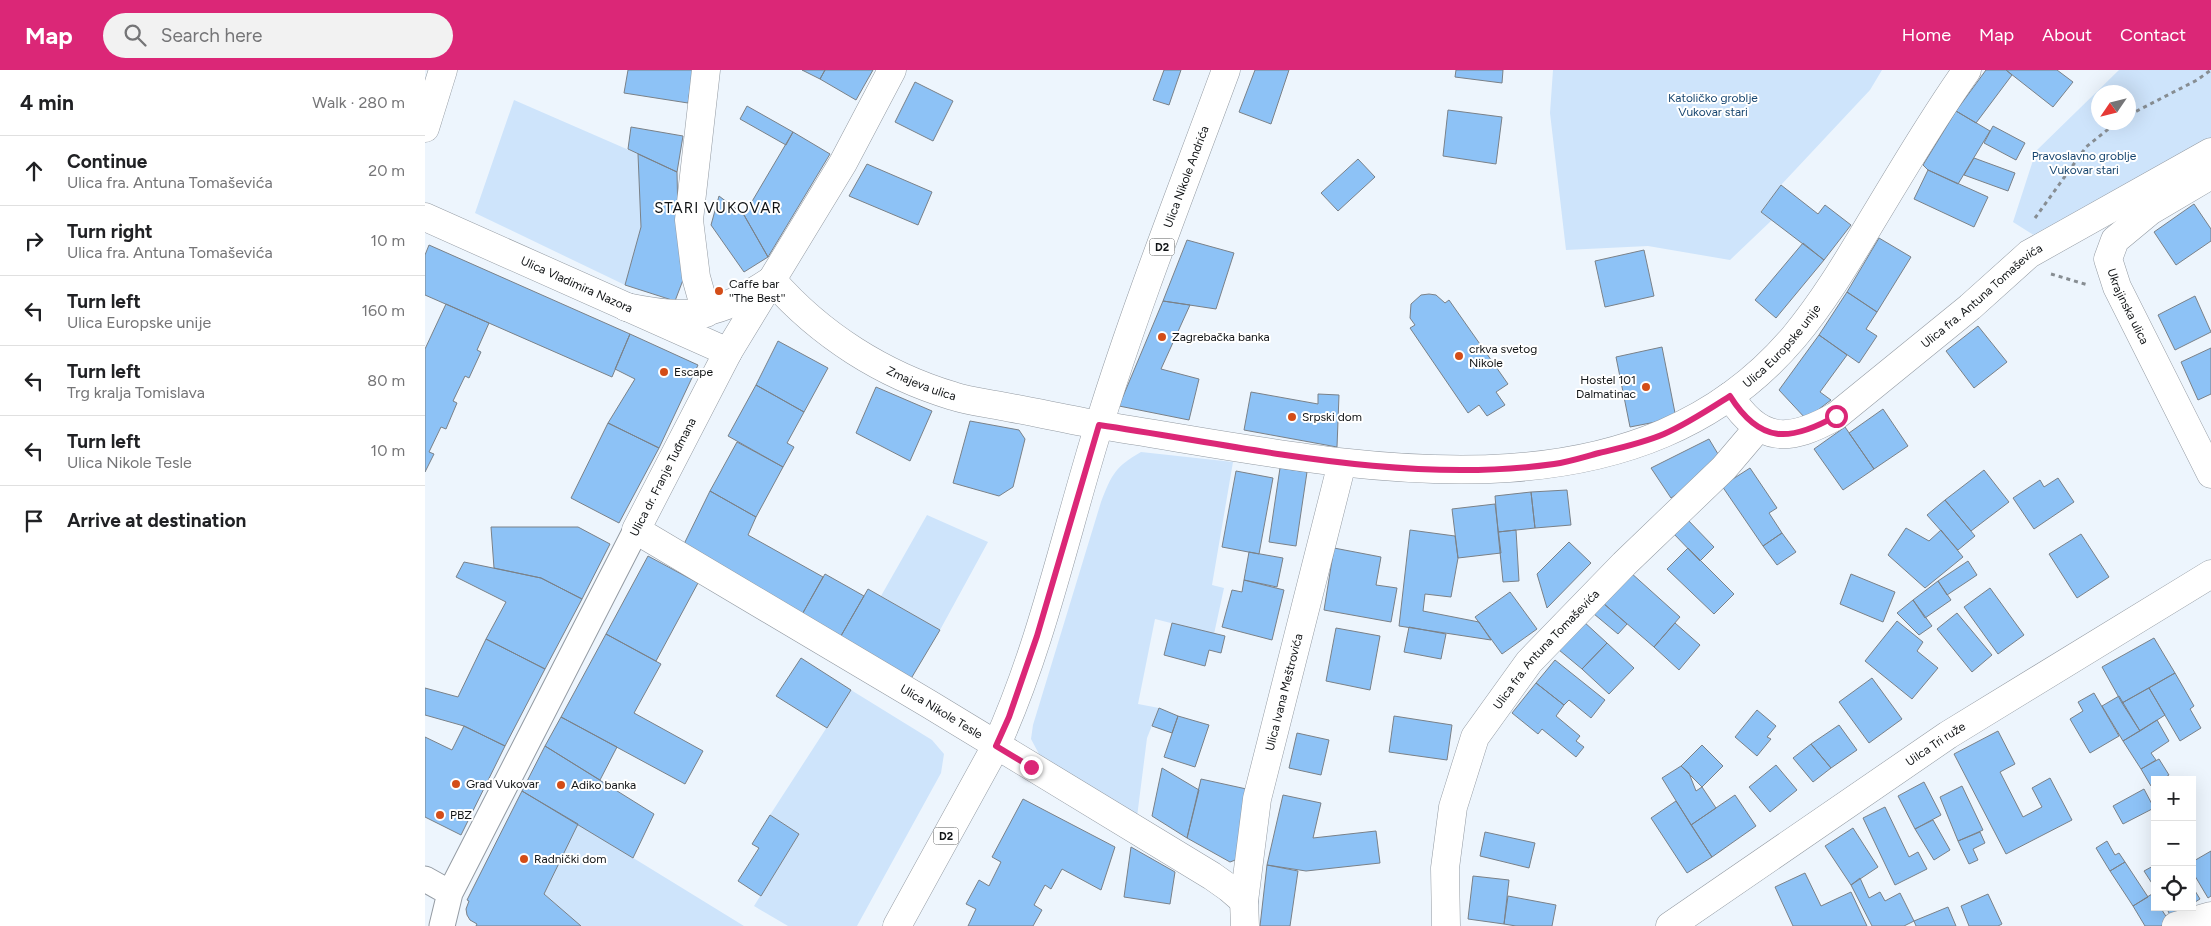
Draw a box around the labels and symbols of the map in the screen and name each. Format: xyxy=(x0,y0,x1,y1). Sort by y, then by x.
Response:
north arrow xyxy=(2091,85,2136,130)
park label: Katoličko groblje Vukovar stari xyxy=(1668,91,1758,119)
street label: Ulica Nikole Andrića xyxy=(1161,124,1212,230)
park label: Pravoslavno groblje Vukovar stari xyxy=(2032,149,2137,177)
district label: STARI VUKOVAR xyxy=(654,199,782,217)
road number: D2 xyxy=(1149,238,1175,256)
street label: Ulica fra. Antuna Tomaševića xyxy=(1918,241,2045,351)
street label: Ulica Vladimira Nazora xyxy=(518,254,635,316)
street label: Ukrajinska ulica xyxy=(2104,267,2152,347)
place label: Caffe bar ''The Best'' xyxy=(729,277,785,305)
marker: Caffe bar ''The Best'' xyxy=(713,285,725,297)
street label: Ulica Europske unije xyxy=(1740,301,1824,391)
place label: Zagrebačka banka xyxy=(1172,330,1270,344)
marker: Zagrebačka banka xyxy=(1156,331,1168,343)
place label: crkva svetog Nikole xyxy=(1469,342,1537,370)
marker: crkva svetog Nikole xyxy=(1453,350,1465,362)
street label: Zmajeva ulica xyxy=(884,363,958,404)
place label: Escape xyxy=(674,365,713,379)
marker: Escape xyxy=(658,366,670,378)
place label: Hostel 101 Dalmatinac xyxy=(1576,373,1637,401)
marker: Hostel 101 Dalmatinac xyxy=(1640,381,1652,393)
route start xyxy=(1825,405,1848,428)
place label: Srpski dom xyxy=(1302,410,1362,424)
marker: Srpski dom xyxy=(1286,411,1298,423)
street label: Ulica dr. Franje Tuđmana xyxy=(627,415,699,539)
street label: Ulica fra. Antuna Tomaševića xyxy=(1490,587,1602,712)
street label: Ulica Ivana Meštrovića xyxy=(1262,632,1306,752)
street label: Ulica Nikole Tesle xyxy=(898,681,985,742)
street label: Uilca Tri ruže xyxy=(1903,719,1968,769)
route end xyxy=(1020,756,1043,779)
place label: Grad Vukovar xyxy=(466,777,539,791)
marker: Grad Vukovar xyxy=(450,778,462,790)
place label: Adiko banka xyxy=(571,778,636,792)
marker: Adiko banka xyxy=(555,779,567,791)
place label: PBZ xyxy=(450,808,472,822)
marker: PBZ xyxy=(434,809,446,821)
road number: D2 xyxy=(933,828,959,844)
place label: Radnički dom xyxy=(534,852,606,866)
marker: Radnički dom xyxy=(518,853,530,865)

